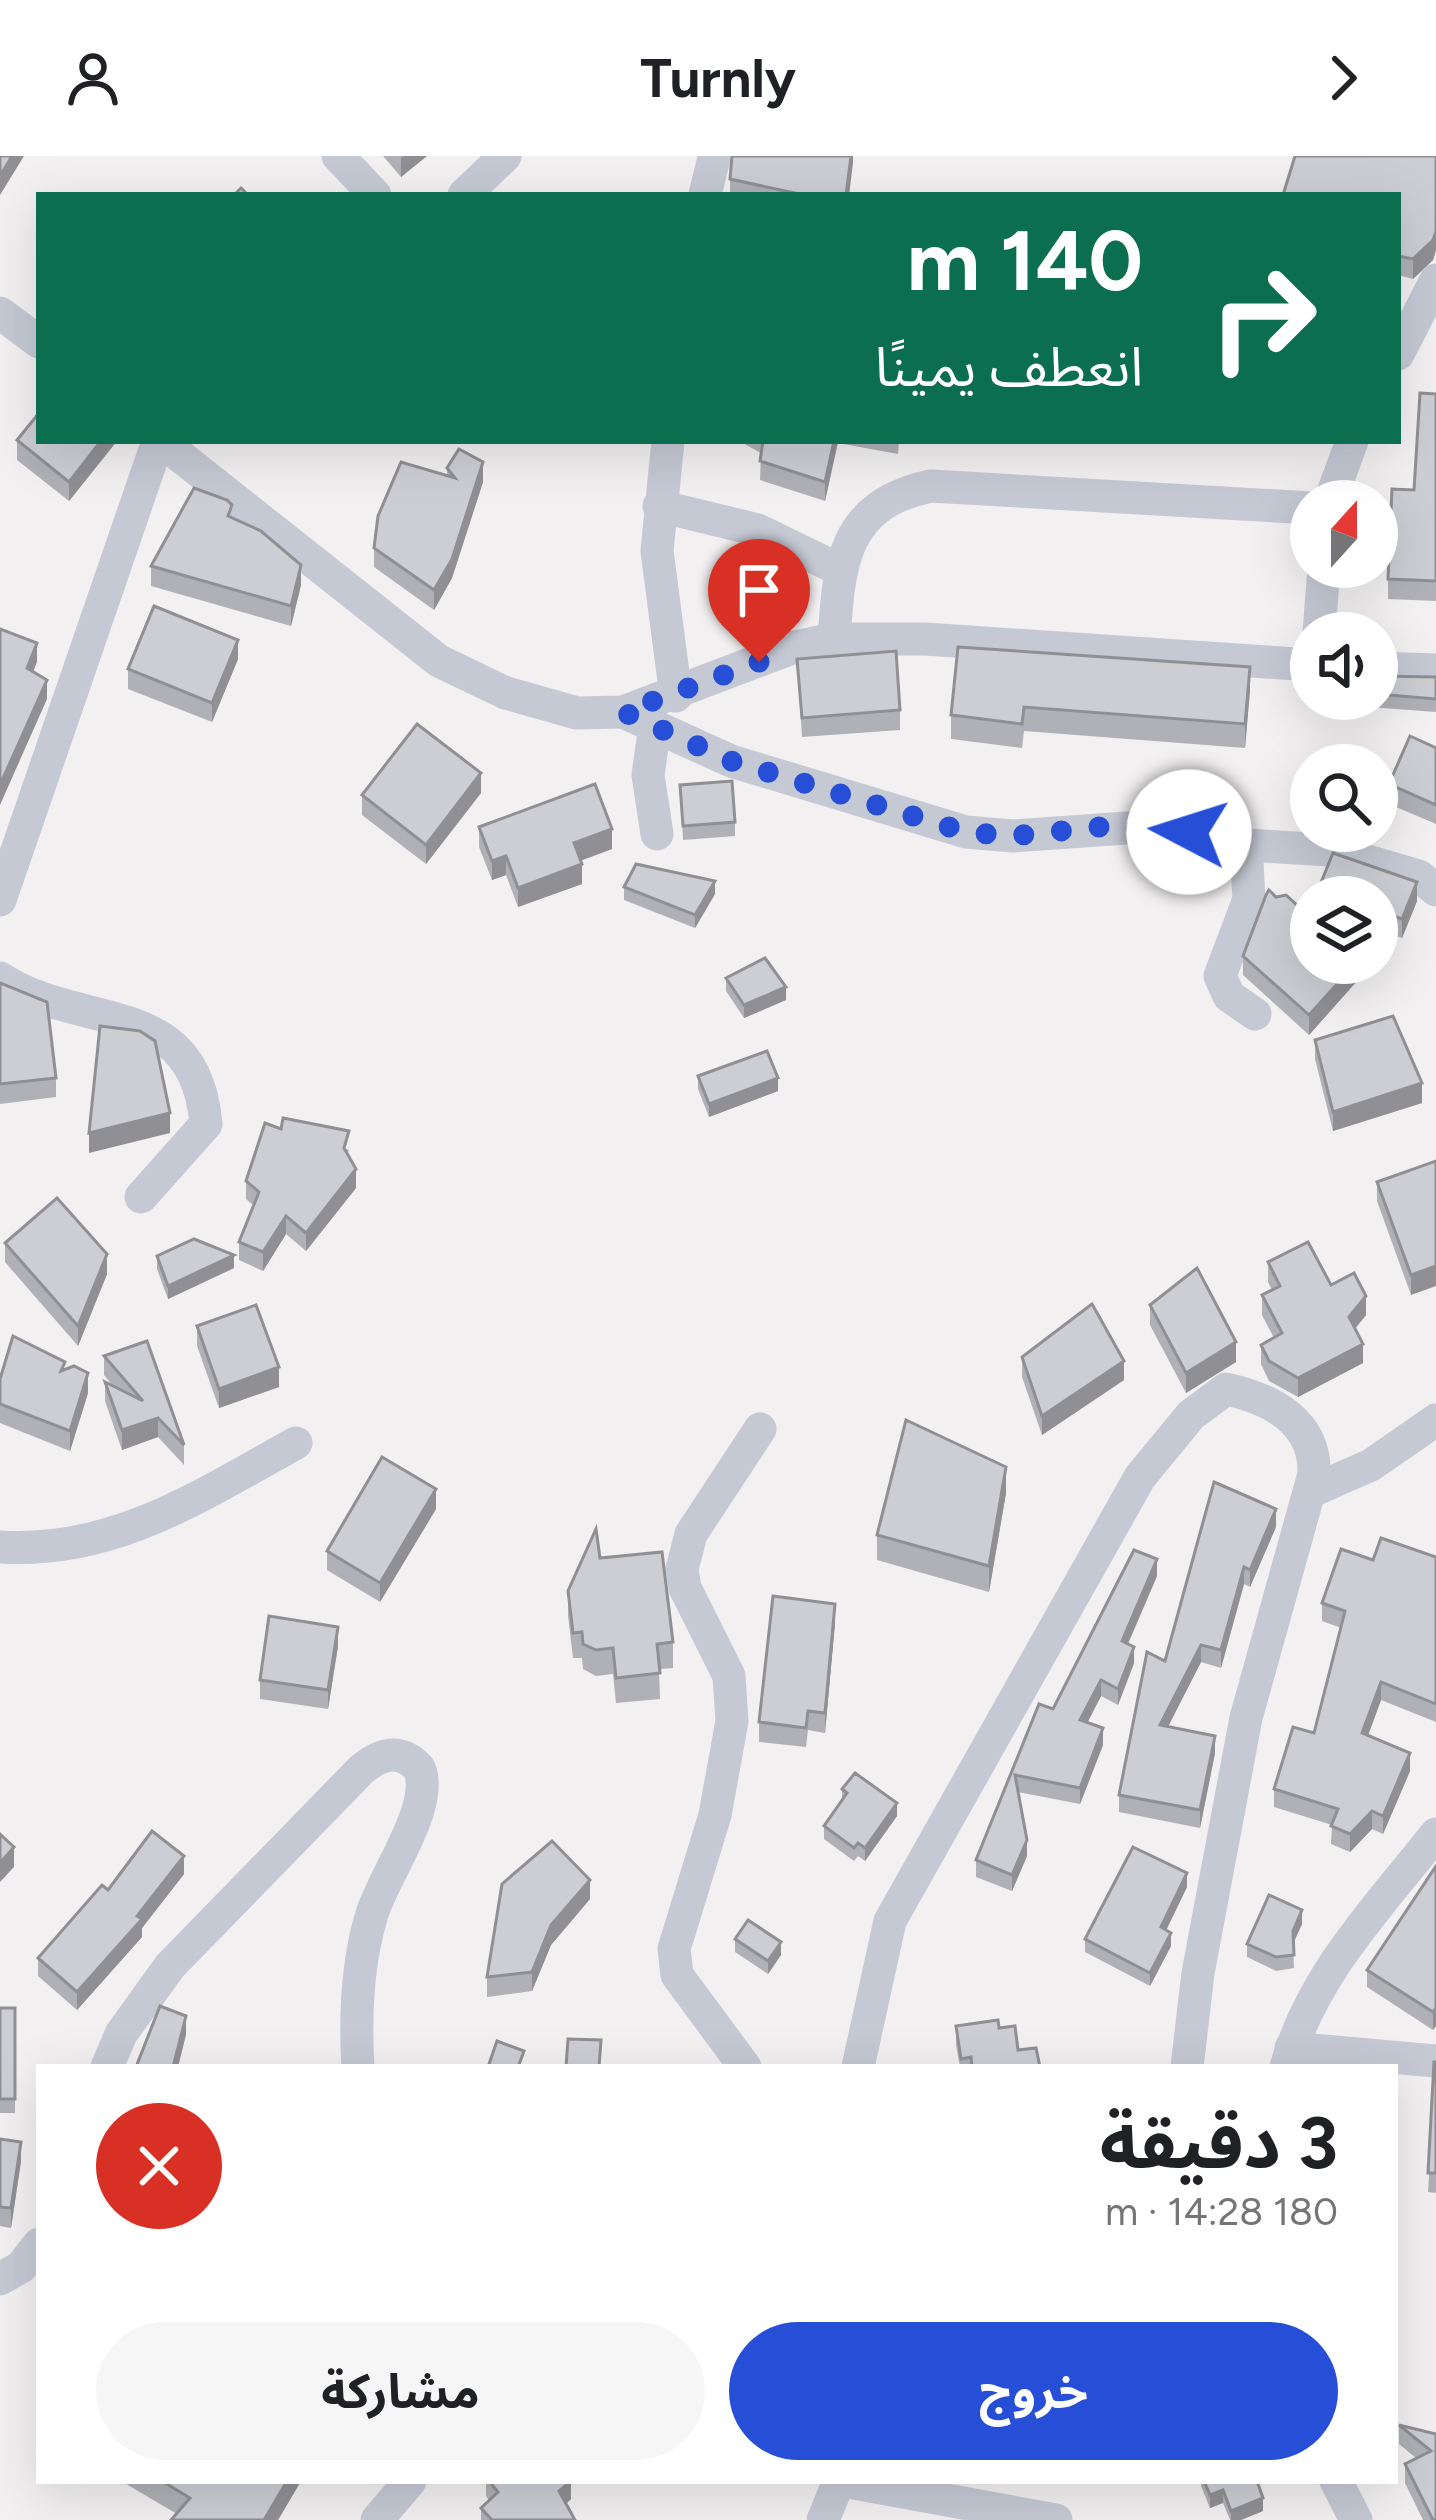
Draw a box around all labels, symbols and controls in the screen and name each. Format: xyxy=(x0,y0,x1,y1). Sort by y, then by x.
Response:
icon: person xyxy=(60,45,126,111)
icon: forward xyxy=(1310,45,1376,111)
text: Turnly xyxy=(640,46,796,111)
text: 140 m xyxy=(907,210,1143,311)
icon: right xyxy=(1185,240,1341,396)
text: انعطف يمينًا xyxy=(875,335,1143,400)
north arrow xyxy=(1290,480,1398,588)
map controls xyxy=(1290,480,1398,984)
pin xyxy=(708,539,810,662)
icon: arrive xyxy=(726,557,792,623)
button: sound xyxy=(1290,612,1398,720)
button: search xyxy=(1290,744,1398,852)
position arrow xyxy=(1126,769,1252,895)
button: layers xyxy=(1290,876,1398,984)
text: 3 دقيقة xyxy=(1100,2100,1338,2186)
button: close xyxy=(96,2103,222,2229)
text: 180 m · 14:28 xyxy=(1105,2188,1338,2235)
button: مشاركة xyxy=(96,2322,705,2460)
button: خروج xyxy=(729,2322,1338,2460)

